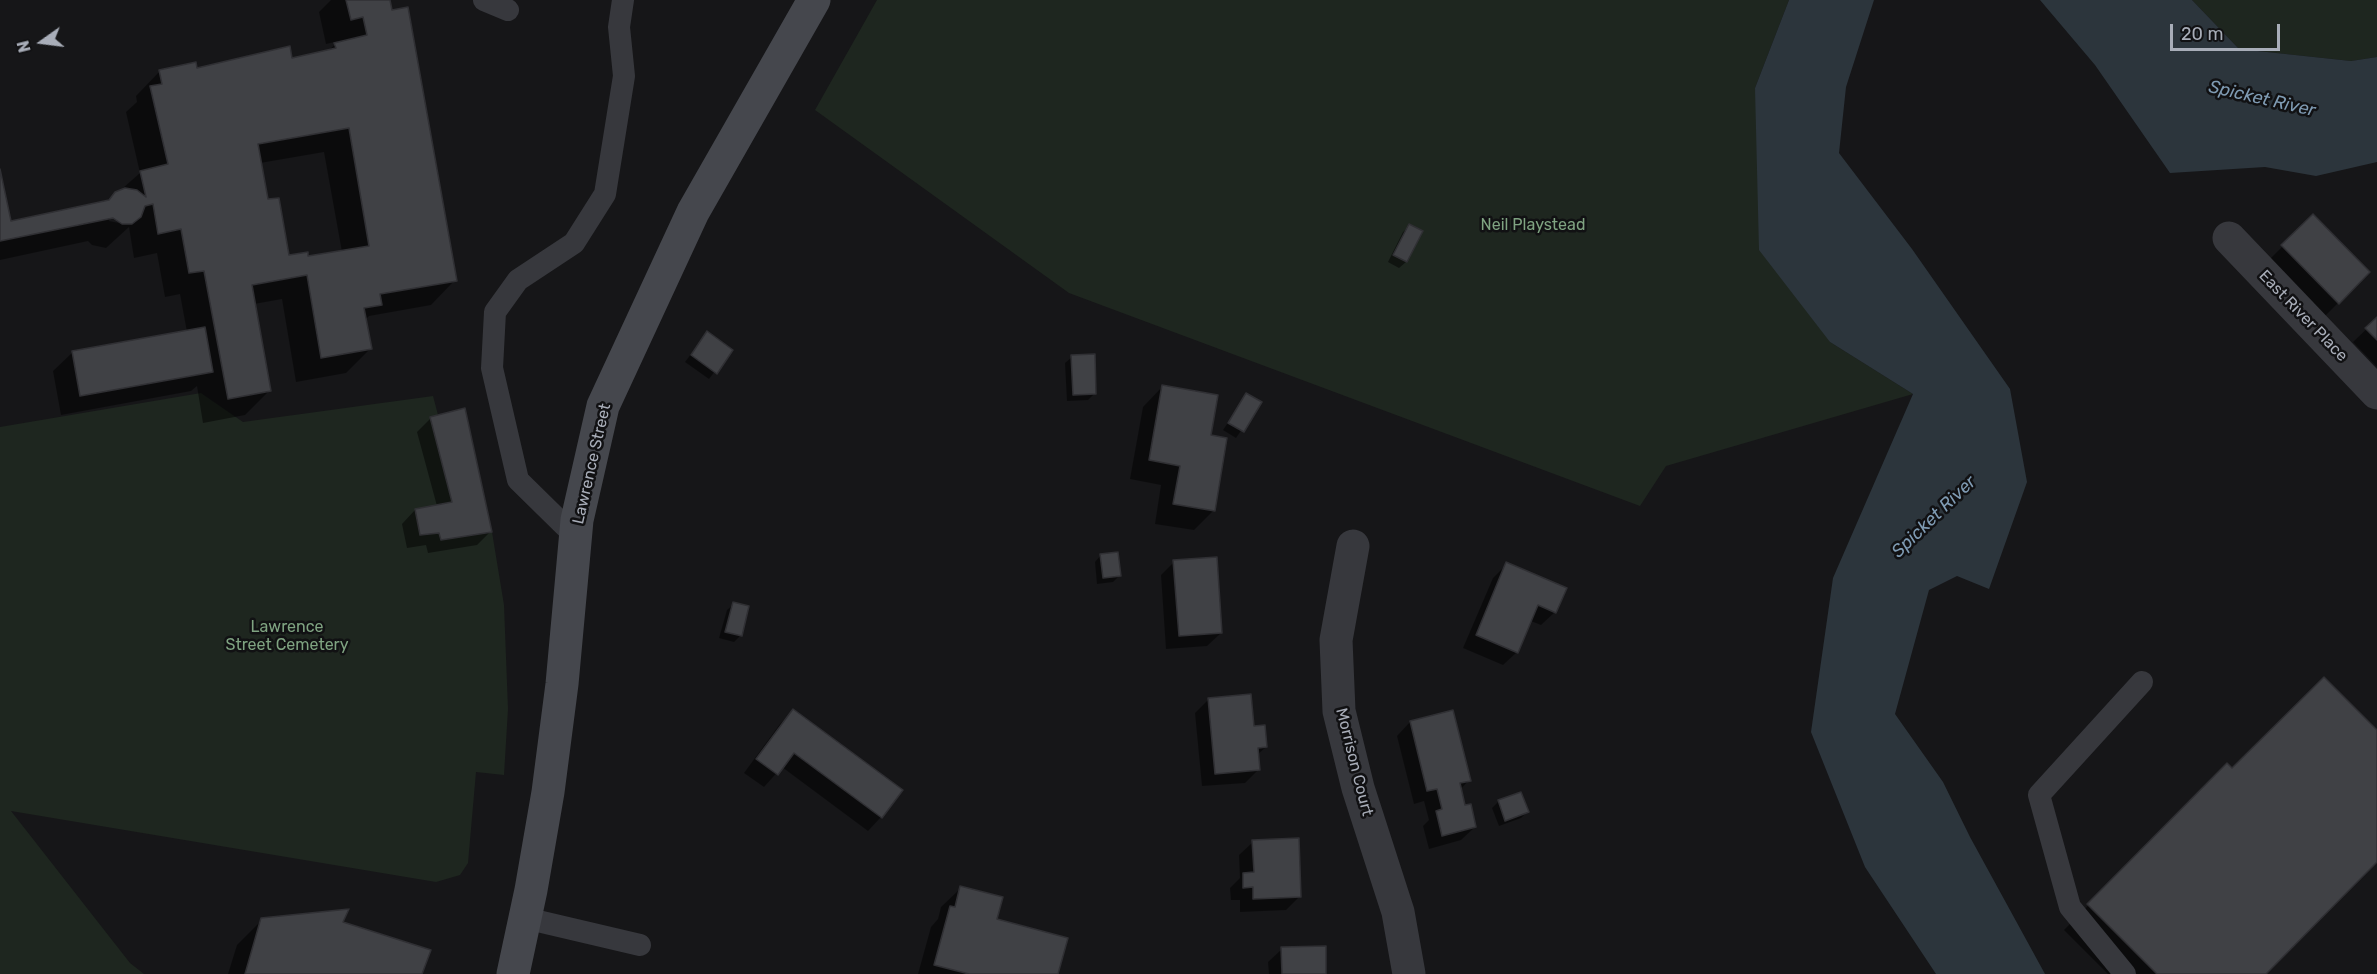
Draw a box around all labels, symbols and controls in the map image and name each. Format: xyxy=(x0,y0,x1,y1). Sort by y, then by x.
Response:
north arrow xyxy=(12,12,72,72)
scale bar xyxy=(2173,12,2282,50)
text: 20 m xyxy=(2181,23,2223,45)
text: N xyxy=(13,39,35,54)
water label: Spicket River xyxy=(2206,76,2318,122)
park label: Neil Playstead xyxy=(1481,215,1585,235)
street label: East River Place xyxy=(2255,266,2351,366)
street label: Lawrence Street xyxy=(569,402,615,526)
water label: Spicket River xyxy=(1887,471,1981,563)
park label: Lawrence Street Cemetery xyxy=(225,617,349,655)
street label: Morrison Court xyxy=(1331,706,1377,818)

